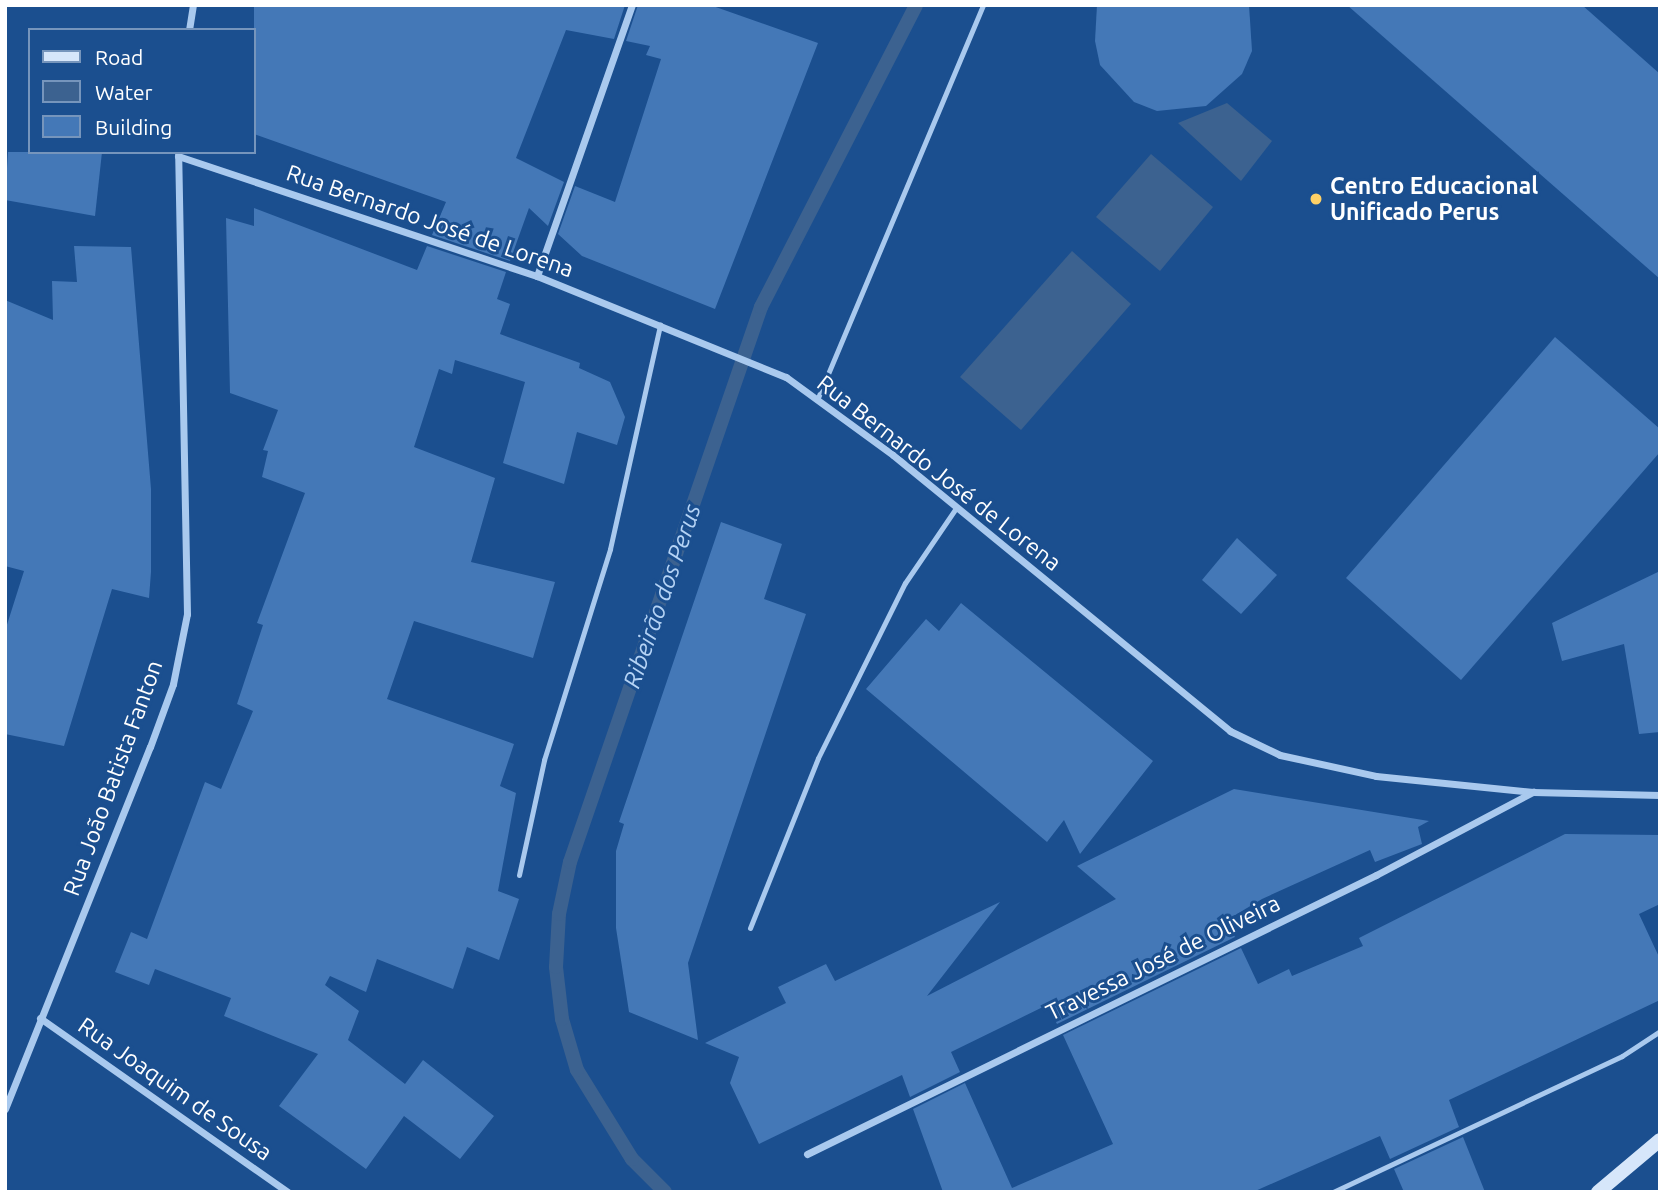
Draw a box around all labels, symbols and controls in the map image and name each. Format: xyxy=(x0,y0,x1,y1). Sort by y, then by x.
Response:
legend xyxy=(28,28,256,154)
text: Road xyxy=(95,45,143,69)
text: Water xyxy=(95,80,153,104)
text: Building xyxy=(95,115,172,139)
street label: Rua Bernardo José de Lorena xyxy=(283,159,577,283)
place label: Centro Educacional Unificado Perus xyxy=(1330,172,1538,226)
marker: Centro Educacional Unificado Perus xyxy=(1308,191,1324,207)
street label: Rua Bernardo José de Lorena xyxy=(812,369,1066,577)
water label: Ribeirão dos Perus xyxy=(617,500,707,692)
street label: Rua João Batista Fanton xyxy=(57,656,169,900)
street label: Travessa José de Oliveira xyxy=(1041,889,1285,1027)
street label: Rua Joaquim de Sousa xyxy=(73,1012,277,1166)

